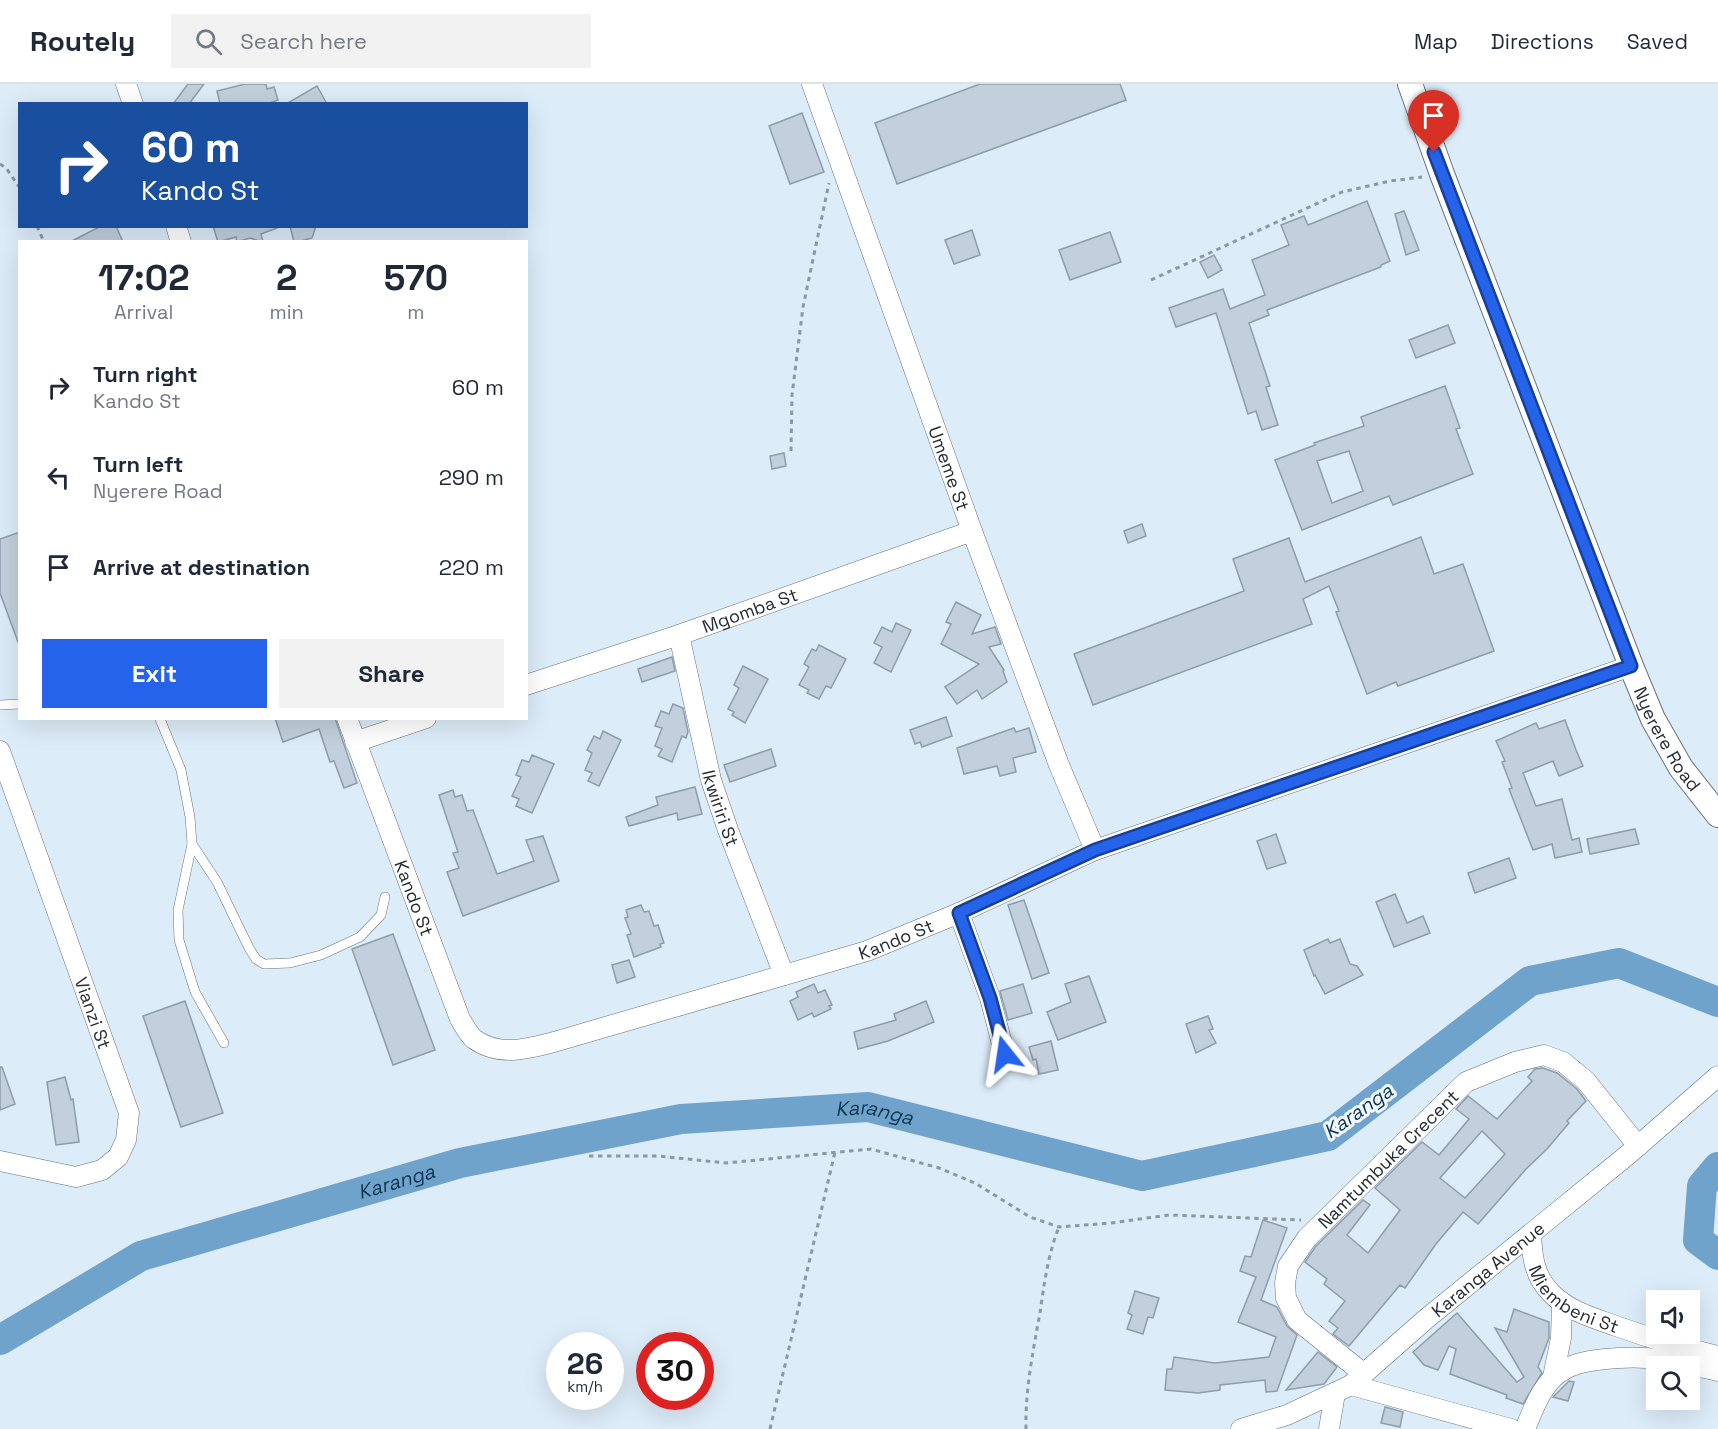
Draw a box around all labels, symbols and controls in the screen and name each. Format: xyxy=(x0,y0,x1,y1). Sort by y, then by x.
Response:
search box xyxy=(171,14,591,68)
text: Routely xyxy=(30,23,135,59)
icon: search xyxy=(192,25,225,58)
text: Search here xyxy=(240,27,367,55)
text: Map xyxy=(1414,28,1458,55)
text: Directions xyxy=(1491,28,1594,55)
text: Saved xyxy=(1627,28,1688,55)
pin xyxy=(1408,90,1459,152)
icon: arrive xyxy=(1417,99,1450,132)
text: 60 m xyxy=(141,121,241,174)
icon: right xyxy=(42,126,120,204)
text: Kando St xyxy=(141,173,260,208)
text: 17:02 xyxy=(98,255,190,301)
text: 2 xyxy=(276,255,297,301)
text: 570 xyxy=(384,255,448,301)
text: Arrival xyxy=(114,299,173,325)
text: min xyxy=(269,299,304,325)
text: m xyxy=(407,299,425,325)
text: Turn right xyxy=(93,360,198,388)
icon: right xyxy=(42,371,75,404)
text: 60 m xyxy=(452,373,504,401)
text: Kando St xyxy=(93,388,181,414)
street label: Umeme St xyxy=(924,423,975,514)
text: Turn left xyxy=(93,450,183,478)
icon: left xyxy=(42,461,75,494)
text: 290 m xyxy=(439,463,504,491)
text: Nyerere Road xyxy=(93,478,223,504)
icon: arrive xyxy=(42,551,75,584)
text: Arrive at destination xyxy=(93,553,310,581)
text: 220 m xyxy=(439,553,504,581)
street label: Mgomba St xyxy=(699,582,801,637)
button: Exit xyxy=(42,639,267,708)
button: Share xyxy=(279,639,504,708)
street label: Nyerere Road xyxy=(1629,683,1706,796)
street label: Ikwiriri St xyxy=(698,768,745,849)
street label: Kando St xyxy=(390,857,439,939)
street label: Kando St xyxy=(856,913,937,964)
street label: Vianzi St xyxy=(70,974,117,1052)
position arrow xyxy=(973,1022,1037,1086)
water label: Karanga xyxy=(1318,1077,1398,1144)
street label: Namtumbuka Crecent xyxy=(1312,1084,1463,1233)
water label: Karanga xyxy=(835,1094,917,1131)
water label: Karanga xyxy=(355,1158,438,1205)
street label: Karanga Avenue xyxy=(1426,1216,1549,1322)
street label: Miembeni St xyxy=(1524,1262,1622,1338)
map controls xyxy=(1646,1290,1700,1410)
button: sound xyxy=(1646,1290,1700,1344)
speed limit sign: 30 xyxy=(636,1332,714,1410)
text: 26 xyxy=(567,1344,603,1383)
button: search xyxy=(1646,1356,1700,1410)
text: km/h xyxy=(567,1377,603,1396)

